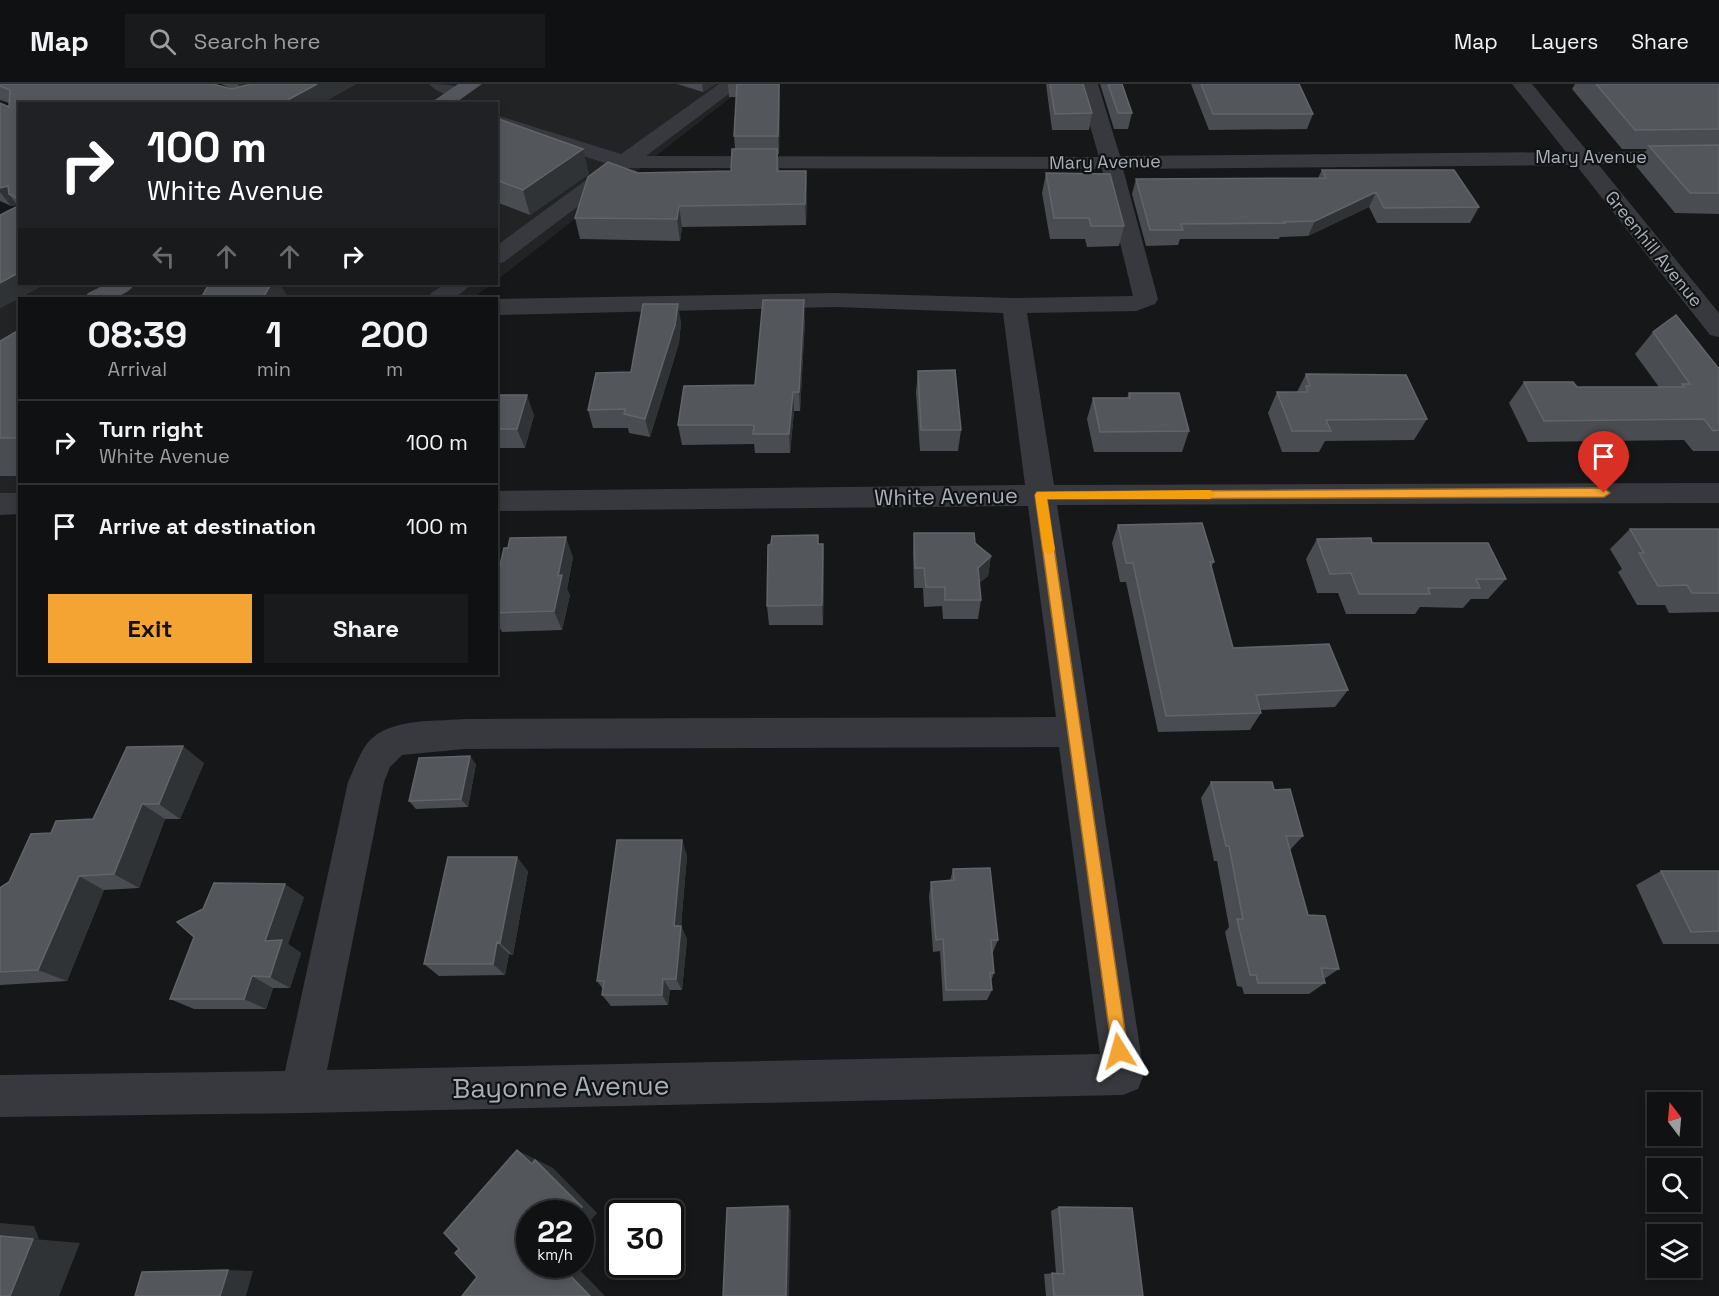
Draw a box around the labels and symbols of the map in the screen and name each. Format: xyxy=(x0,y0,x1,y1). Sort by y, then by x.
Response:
street label: Mary Avenue xyxy=(1535,145,1647,168)
street label: Mary Avenue xyxy=(1049,149,1161,174)
street label: Greenhill Avenue xyxy=(1600,186,1708,311)
pin xyxy=(1578,431,1629,493)
street label: White Avenue xyxy=(874,481,1018,511)
position arrow xyxy=(1087,1019,1151,1083)
street label: Bayonne Avenue xyxy=(452,1067,670,1106)
north arrow xyxy=(1647,1092,1701,1146)
speed limit sign: 30 xyxy=(606,1200,684,1278)

